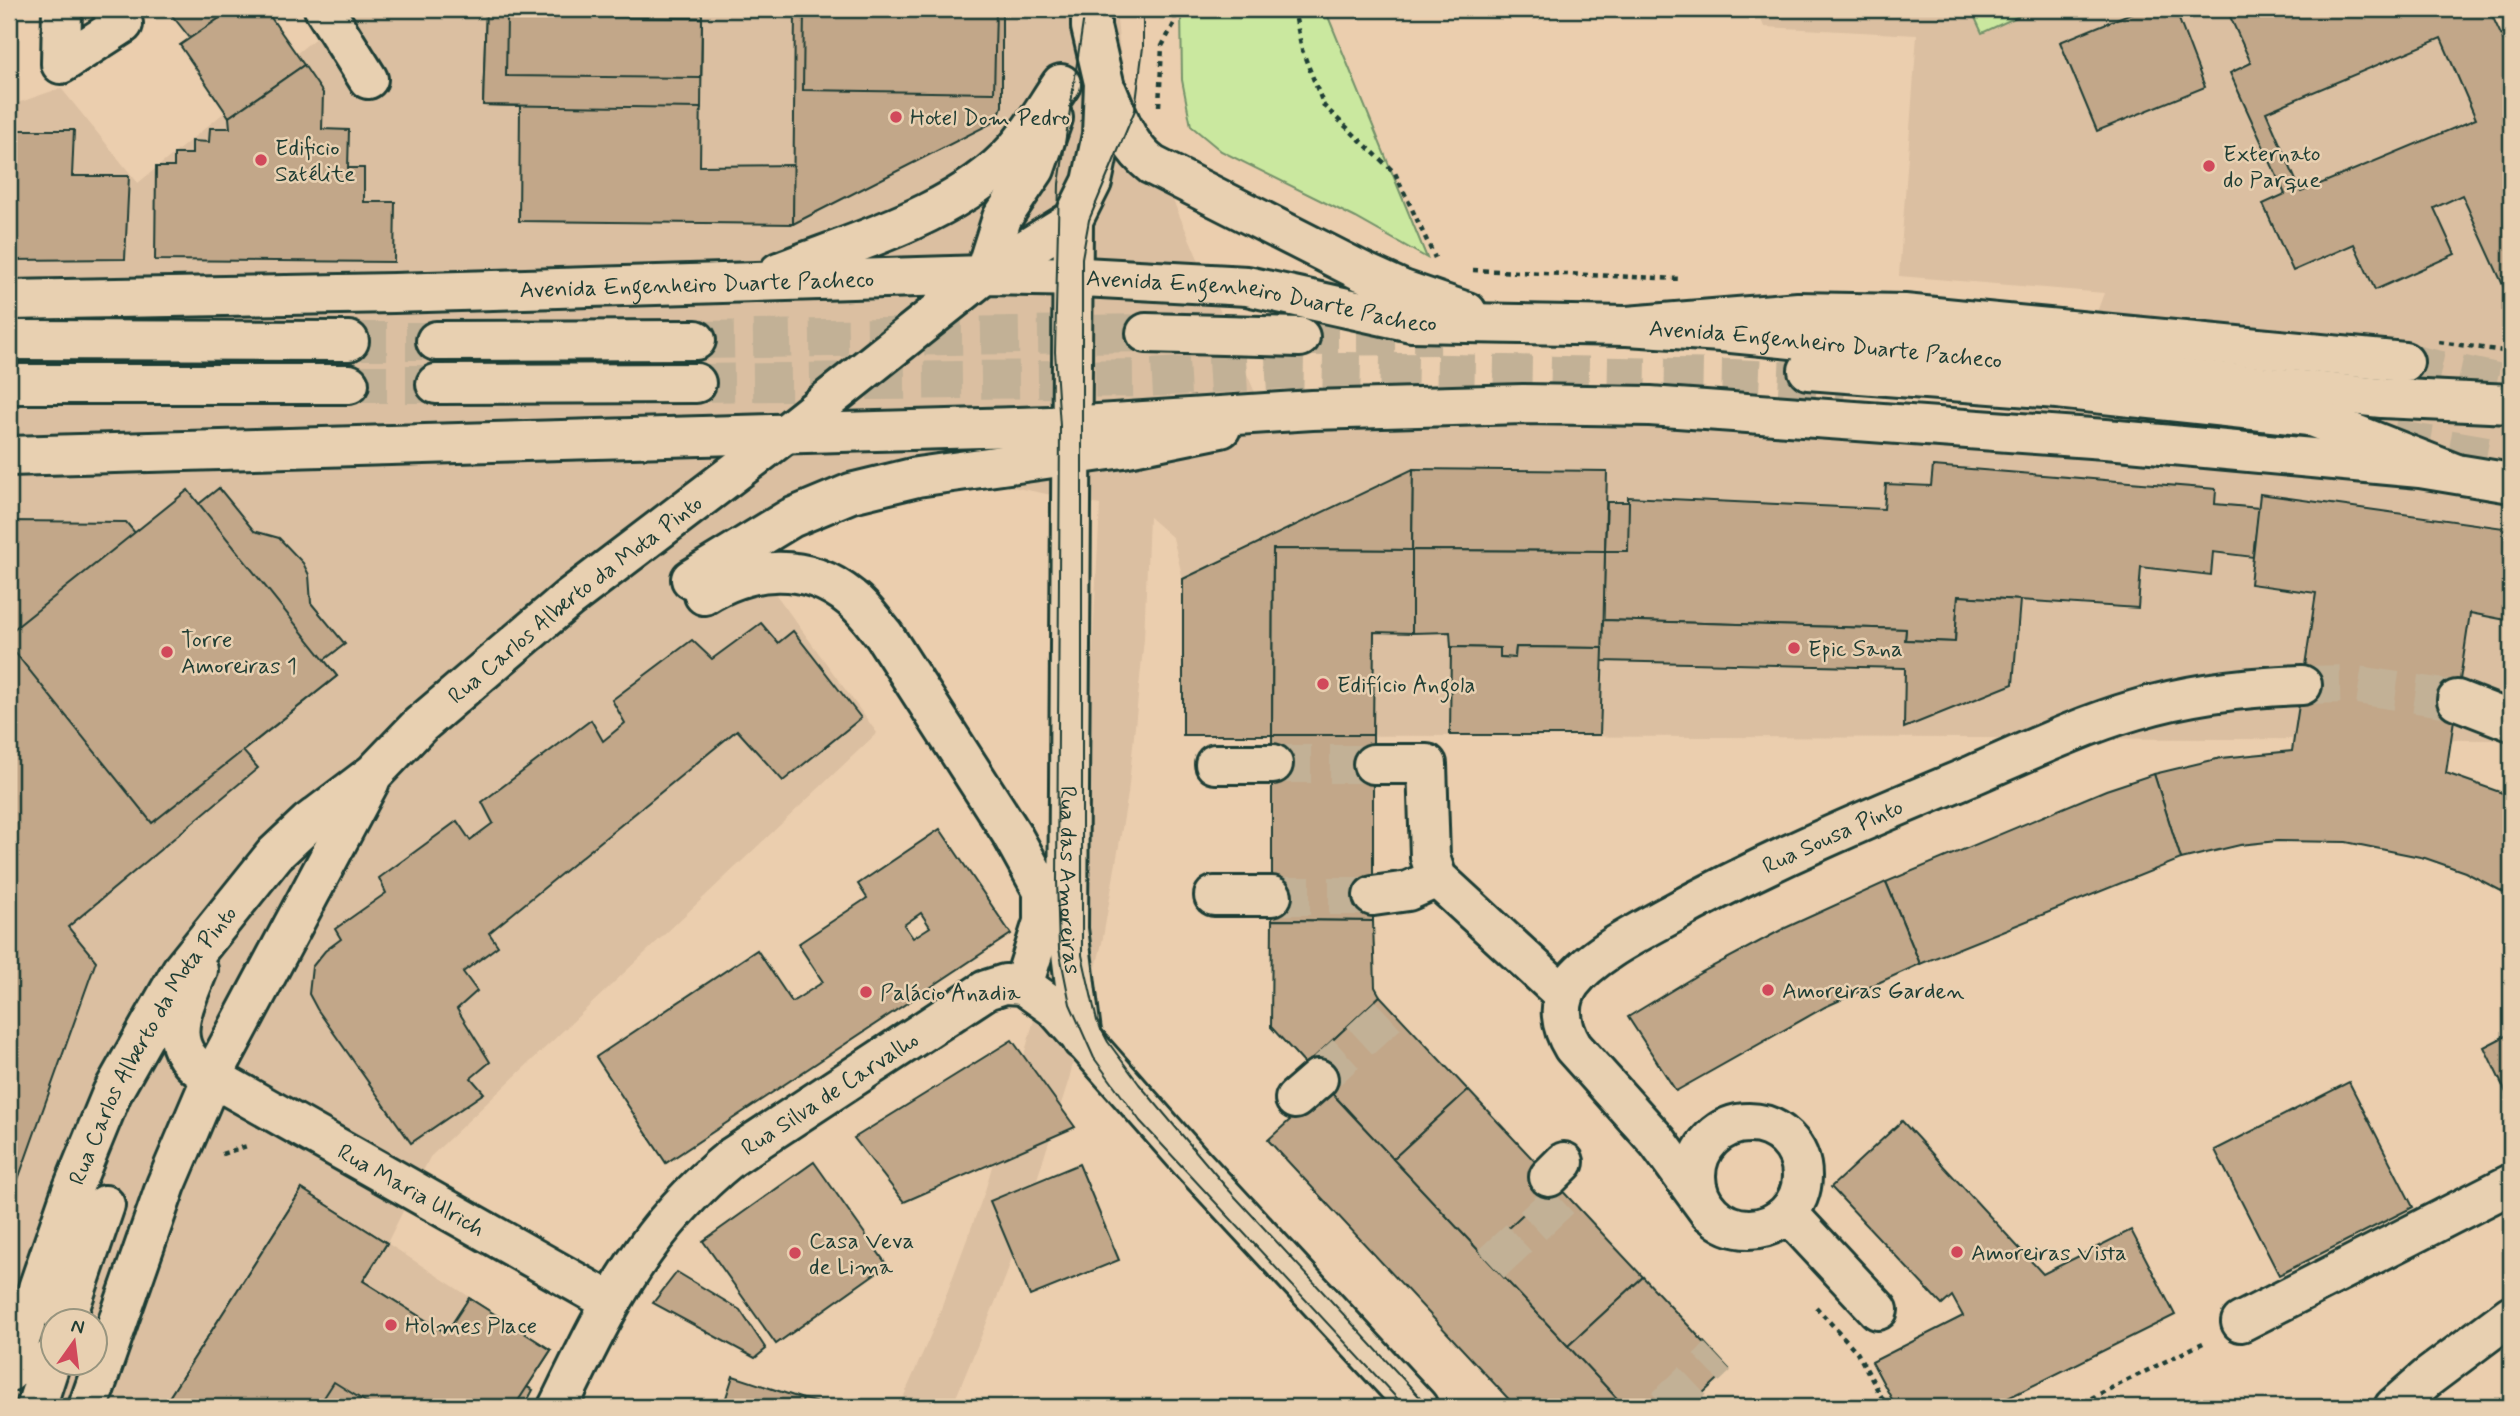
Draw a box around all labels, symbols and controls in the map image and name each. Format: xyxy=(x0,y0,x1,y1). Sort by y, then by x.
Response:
place label: Hotel Dom Pedro xyxy=(910,104,1070,134)
marker: Hotel Dom Pedro xyxy=(888,109,904,125)
place label: Edificio Satélite xyxy=(275,134,355,190)
place label: Externato do Parque xyxy=(2223,140,2321,196)
marker: Edificio Satélite xyxy=(253,152,269,168)
marker: Externato do Parque xyxy=(2201,158,2217,174)
street label: Avenida Engenheiro Duarte Pacheco xyxy=(1085,264,1437,339)
street label: Avenida Engenheiro Duarte Pacheco xyxy=(519,265,875,306)
street label: Avenida Engenheiro Duarte Pacheco xyxy=(1648,314,2004,377)
street label: Rua Carlos Alberto da Mota Pinto xyxy=(442,489,709,712)
place label: Torre Amoreiras 1 xyxy=(181,626,297,682)
place label: Epic Sana xyxy=(1808,635,1903,665)
marker: Epic Sana xyxy=(1786,640,1802,656)
marker: Torre Amoreiras 1 xyxy=(159,644,175,660)
place label: Edifício Angola xyxy=(1337,671,1476,703)
marker: Edifício Angola xyxy=(1315,676,1331,692)
street label: Rua das Amoreiras xyxy=(1051,786,1087,976)
street label: Rua Sousa Pinto xyxy=(1758,793,1908,882)
street label: Rua Carlos Alberto da Mota Pinto xyxy=(63,900,245,1190)
place label: Amoreiras Garden xyxy=(1782,977,1964,1007)
place label: Palácio Anadia xyxy=(880,979,1021,1009)
marker: Amoreiras Garden xyxy=(1760,982,1776,998)
marker: Palácio Anadia xyxy=(858,984,874,1000)
street label: Rua Silva de Carvalho xyxy=(736,1026,925,1164)
street label: Rua Maria Ulrich xyxy=(331,1138,490,1245)
place label: Casa Veva de Lima xyxy=(809,1227,914,1283)
place label: Amoreiras Vista xyxy=(1971,1239,2127,1269)
marker: Amoreiras Vista xyxy=(1949,1244,1965,1260)
marker: Casa Veva de Lima xyxy=(787,1245,803,1261)
north arrow xyxy=(38,1308,108,1378)
place label: Holmes Place xyxy=(405,1312,537,1342)
text: N xyxy=(69,1313,87,1341)
marker: Holmes Place xyxy=(383,1317,399,1333)

